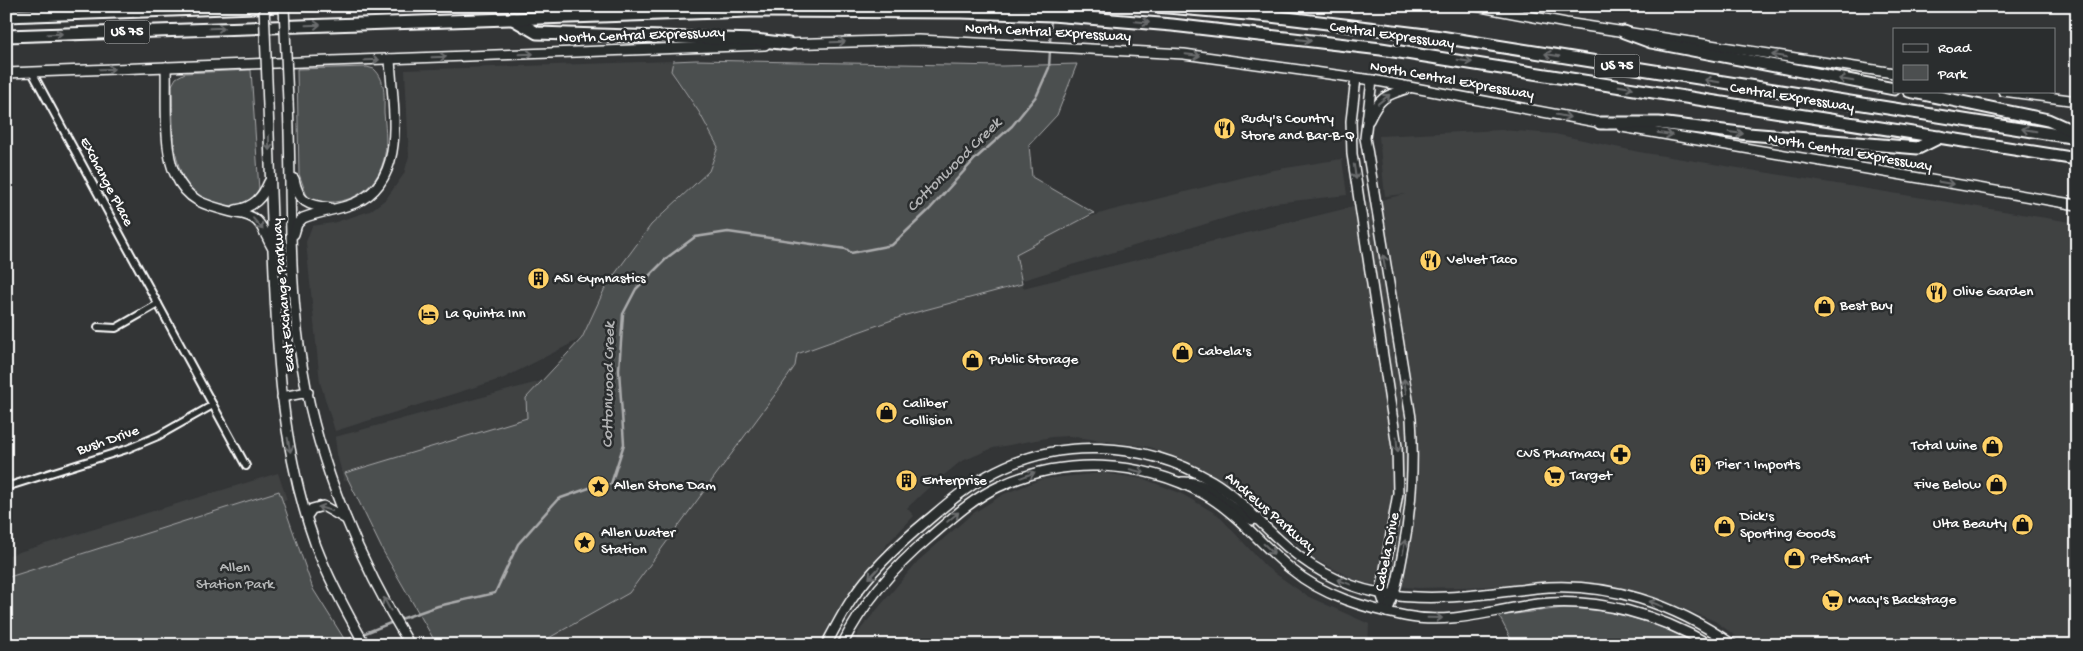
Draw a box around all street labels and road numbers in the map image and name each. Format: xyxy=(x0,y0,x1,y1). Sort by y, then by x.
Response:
street label: Central Expressway xyxy=(1329,18,1456,54)
street label: North Central Expressway xyxy=(964,20,1132,46)
road number: US 75 xyxy=(104,21,150,44)
street label: North Central Expressway xyxy=(559,24,726,48)
road number: US 75 xyxy=(1594,54,1640,78)
street label: North Central Expressway xyxy=(1369,58,1536,104)
street label: Central Expressway xyxy=(1729,79,1856,117)
street label: North Central Expressway xyxy=(1767,130,1934,176)
street label: Exchange Place xyxy=(75,134,137,230)
street label: East Exchange Parkway xyxy=(268,217,300,373)
street label: Bush Drive xyxy=(74,422,142,460)
street label: Andrews Parkway xyxy=(1221,469,1320,558)
street label: Cabela Drive xyxy=(1372,511,1405,593)

